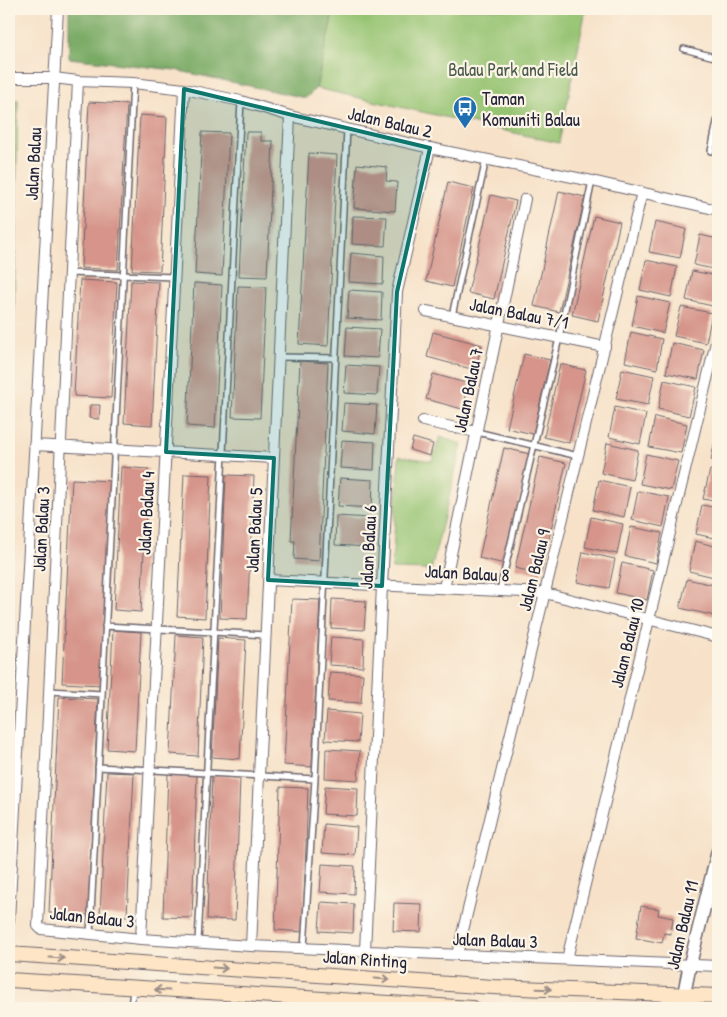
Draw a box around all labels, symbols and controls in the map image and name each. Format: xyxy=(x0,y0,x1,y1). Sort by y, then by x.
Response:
park label: Balau Park and Field xyxy=(448,57,578,82)
place label: Taman Komuniti Balau xyxy=(482,86,580,132)
bus stop icon: Taman Komuniti Balau xyxy=(452,95,478,129)
street label: Jalan Balau 2 xyxy=(345,100,435,144)
street label: Jalan Balau xyxy=(19,127,47,201)
street label: Jalan Balau 7/1 xyxy=(467,291,571,335)
street label: Jalan Balau 7 xyxy=(447,345,489,435)
street label: Jalan Balau 4 xyxy=(131,470,161,556)
street label: Jalan Balau 3 xyxy=(26,486,56,572)
street label: Jalan Balau 5 xyxy=(239,487,269,573)
street label: Jalan Balau 6 xyxy=(353,504,383,590)
street label: Jalan Balau 9 xyxy=(512,526,556,614)
street label: Jalan Balau 8 xyxy=(424,558,510,588)
street label: Jalan Balau 10 xyxy=(604,595,650,691)
street label: Jalan Balau 11 xyxy=(660,878,704,972)
street label: Jalan Balau 3 xyxy=(48,900,136,934)
street label: Jalan Balau 3 xyxy=(452,926,538,954)
street label: Jalan Rinting xyxy=(322,944,408,974)
one-way arrow xyxy=(49,953,65,962)
one-way arrow xyxy=(211,964,227,973)
one-way arrow xyxy=(373,975,389,984)
one-way arrow xyxy=(536,984,552,993)
one-way arrow xyxy=(154,985,170,994)

